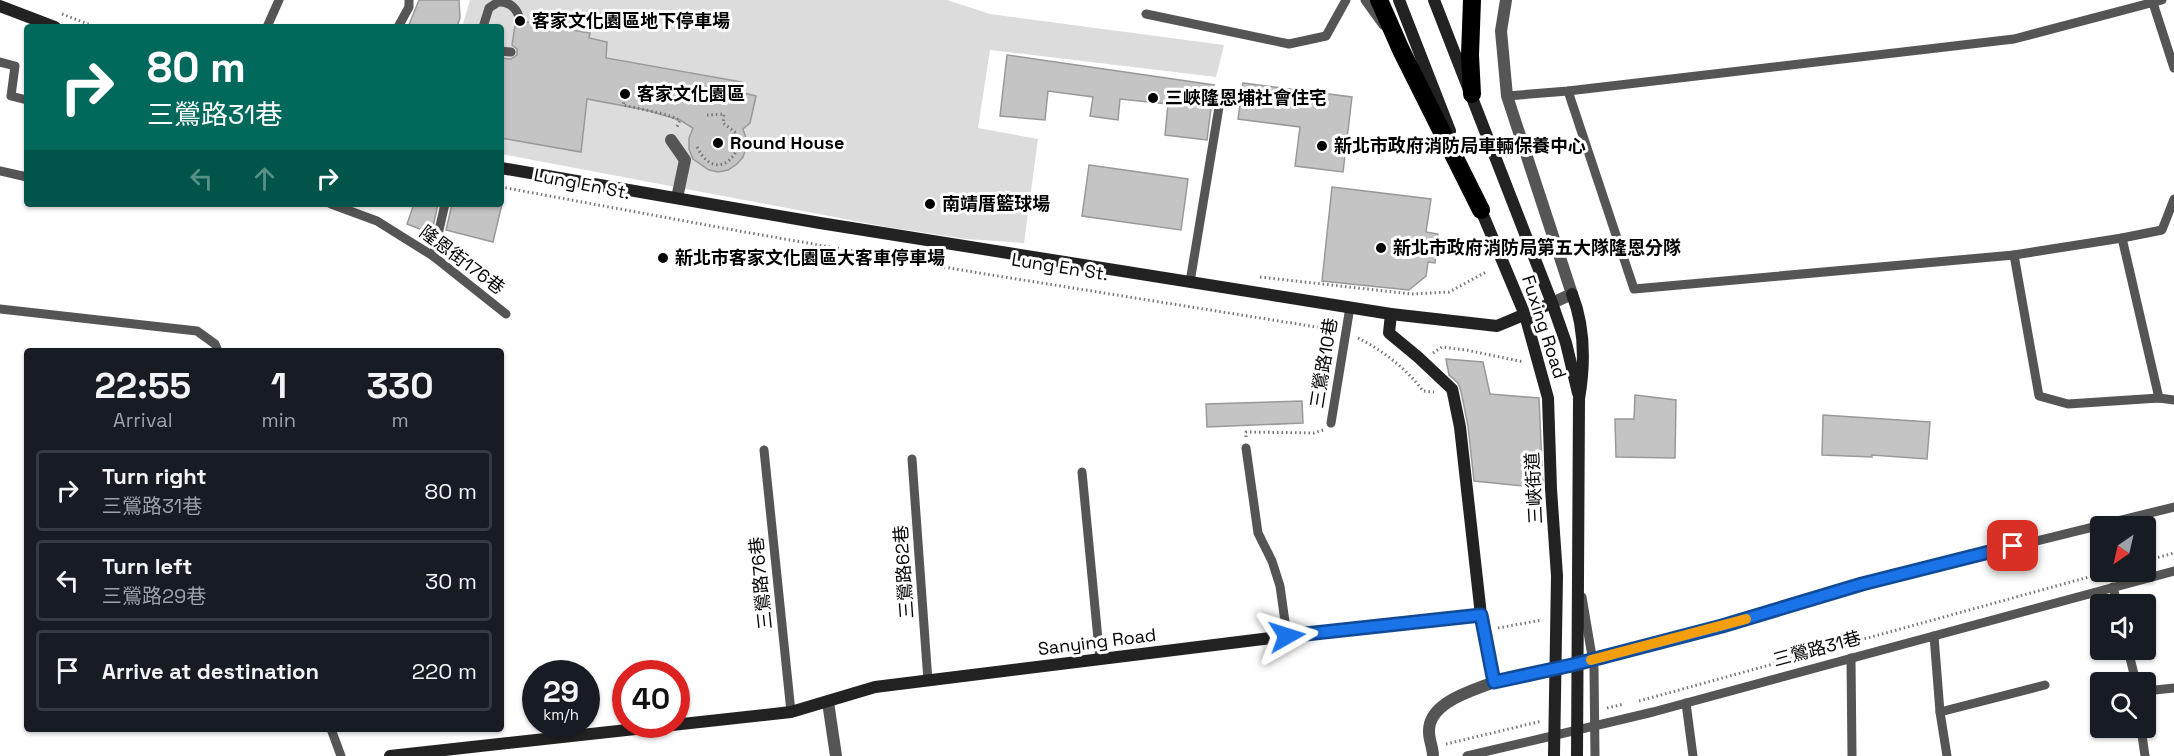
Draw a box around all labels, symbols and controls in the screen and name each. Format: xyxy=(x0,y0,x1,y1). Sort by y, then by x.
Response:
place label: 客家文化園區地下停車場 xyxy=(532,9,730,32)
marker: 客家文化園區地下停車場 xyxy=(513,14,527,28)
text: 80 m xyxy=(147,41,246,94)
icon: right xyxy=(48,48,126,126)
place label: 客家文化園區 xyxy=(637,82,745,105)
place label: 三峽隆恩埔社會住宅 xyxy=(1165,86,1327,109)
marker: 客家文化園區 xyxy=(618,87,632,101)
marker: 三峽隆恩埔社會住宅 xyxy=(1146,91,1160,105)
text: 三鶯路31巷 xyxy=(147,97,282,132)
place label: Round House xyxy=(730,131,844,154)
place label: 新北市政府消防局車輛保養中心 xyxy=(1334,134,1586,157)
marker: Round House xyxy=(711,136,725,150)
marker: 新北市政府消防局車輛保養中心 xyxy=(1315,139,1329,153)
icon: left xyxy=(185,162,218,195)
icon: ahead xyxy=(248,162,281,195)
icon: right xyxy=(311,162,344,195)
street label: Lung En St. xyxy=(532,163,632,204)
place label: 南靖厝籃球場 xyxy=(942,192,1050,215)
marker: 南靖厝籃球場 xyxy=(923,197,937,211)
street label: 隆恩街176巷 xyxy=(415,220,509,299)
place label: 新北市政府消防局第五大隊隆恩分隊 xyxy=(1393,236,1681,259)
marker: 新北市政府消防局第五大隊隆恩分隊 xyxy=(1374,241,1388,255)
place label: 新北市客家文化園區大客車停車場 xyxy=(675,246,945,269)
street label: Lung En St. xyxy=(1010,248,1110,286)
marker: 新北市客家文化園區大客車停車場 xyxy=(656,251,670,265)
street label: Fuxing Road xyxy=(1517,272,1572,381)
street label: 三鶯路10巷 xyxy=(1305,316,1342,410)
text: 22:55 xyxy=(94,363,191,409)
text: 1 xyxy=(271,363,287,409)
text: 330 xyxy=(366,363,434,409)
text: Arrival xyxy=(113,407,173,433)
text: min xyxy=(262,407,296,433)
text: m xyxy=(391,407,409,433)
street label: 三峽街道 xyxy=(1520,451,1547,525)
text: Turn right xyxy=(102,462,207,490)
icon: right xyxy=(51,474,84,507)
text: 80 m xyxy=(425,477,477,505)
text: 三鶯路31巷 xyxy=(102,493,202,519)
north arrow xyxy=(2090,516,2156,582)
map controls xyxy=(2090,516,2156,738)
pin xyxy=(1987,520,2038,571)
street label: 三鶯路62巷 xyxy=(889,524,918,620)
icon: arrive xyxy=(1996,529,2029,562)
street label: 三鶯路76巷 xyxy=(744,536,777,631)
text: Turn left xyxy=(102,552,192,580)
icon: left xyxy=(51,564,84,597)
text: 30 m xyxy=(425,567,477,595)
text: 三鶯路29巷 xyxy=(102,583,206,609)
button: sound xyxy=(2090,594,2156,660)
position arrow xyxy=(1255,604,1319,668)
street label: Sanying Road xyxy=(1036,623,1157,660)
street label: 三鶯路31巷 xyxy=(1770,626,1863,671)
icon: arrive xyxy=(51,654,84,687)
text: Arrive at destination xyxy=(102,657,319,685)
text: 220 m xyxy=(412,657,477,685)
speed limit sign: 40 xyxy=(612,660,690,738)
text: 29 xyxy=(543,672,579,711)
button: search xyxy=(2090,672,2156,738)
text: km/h xyxy=(543,705,579,724)

